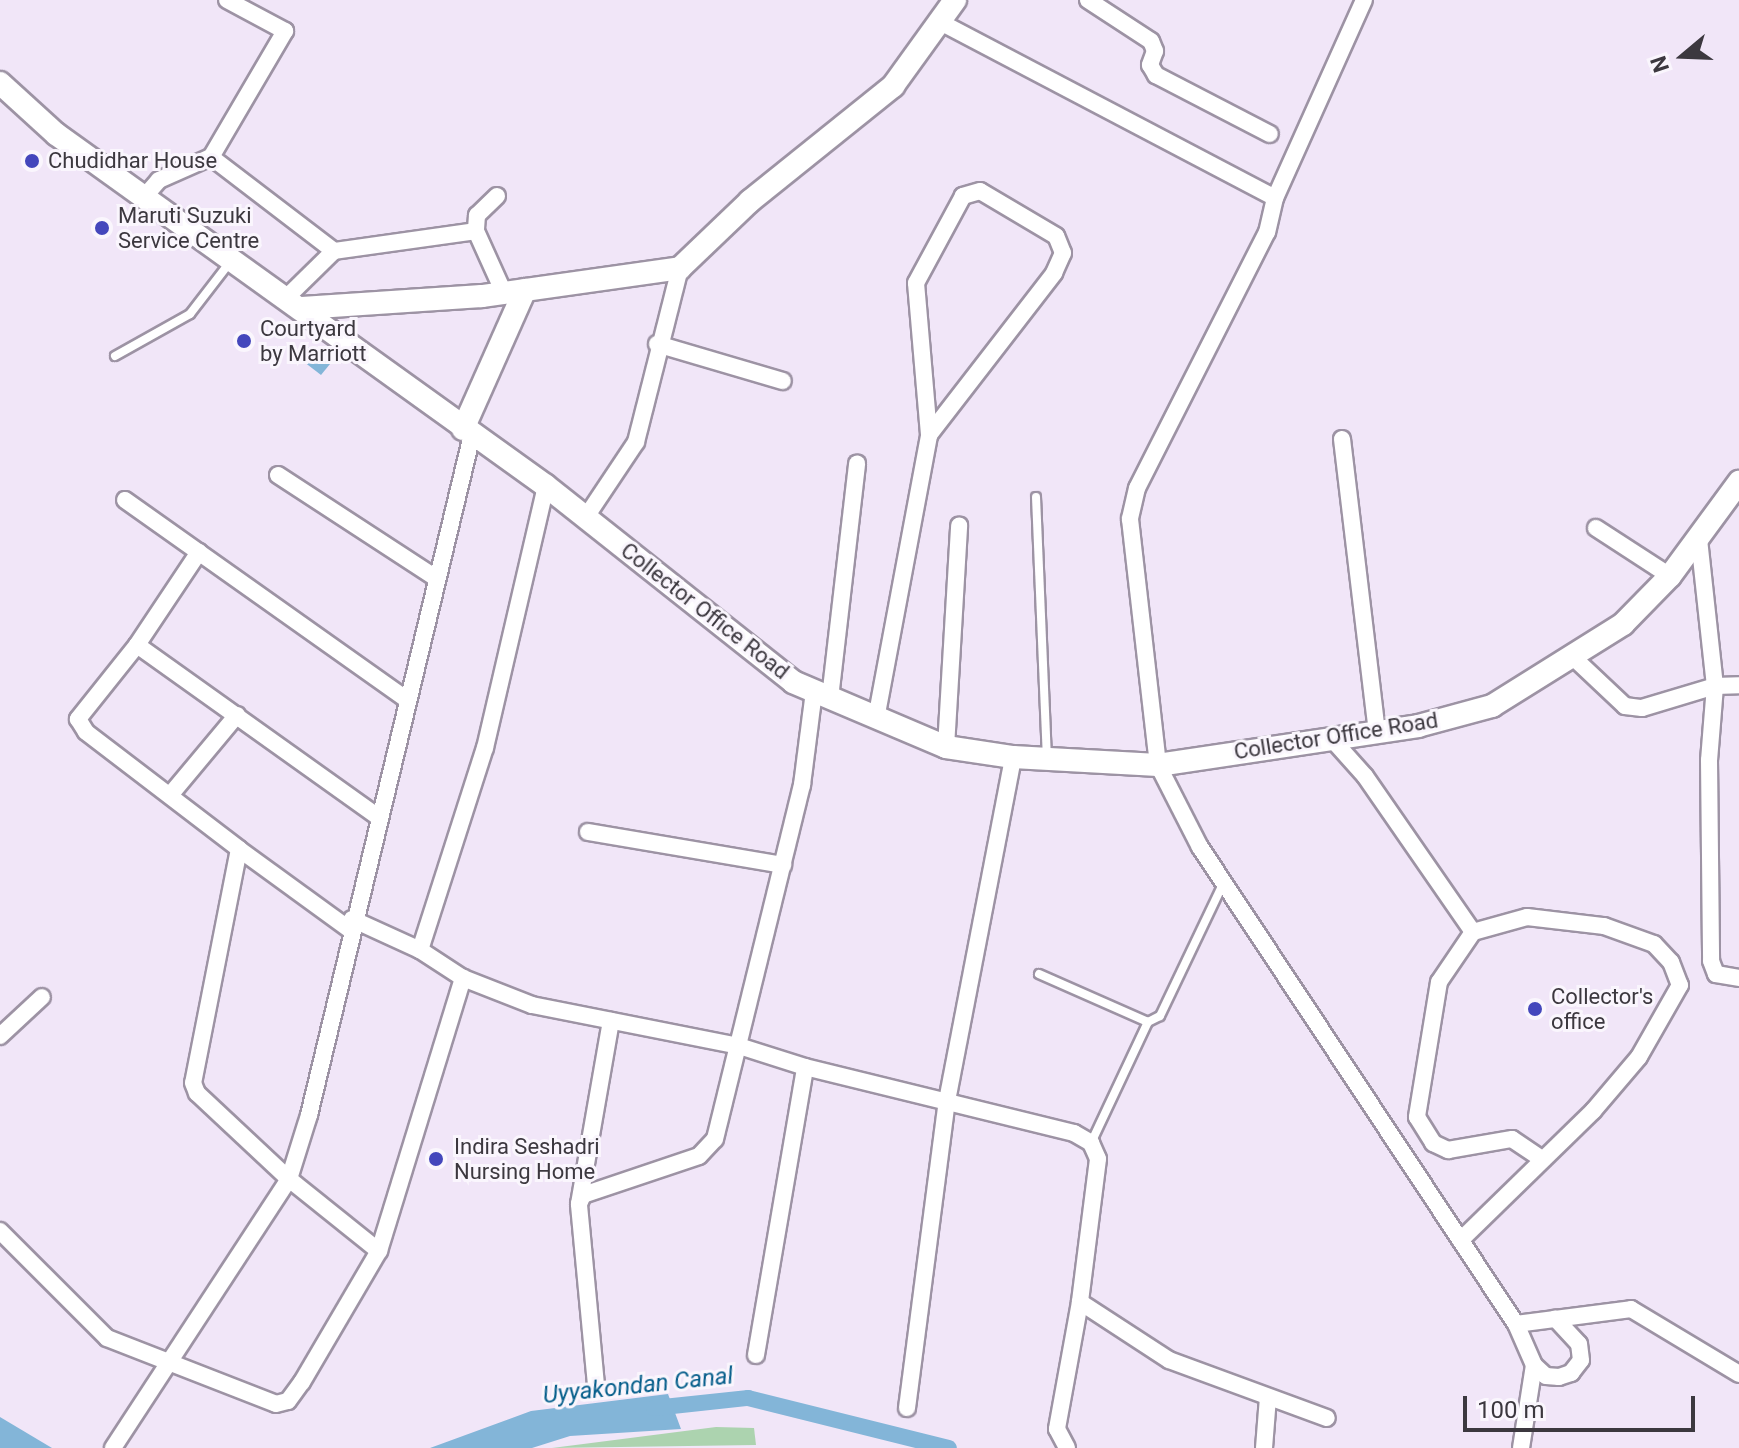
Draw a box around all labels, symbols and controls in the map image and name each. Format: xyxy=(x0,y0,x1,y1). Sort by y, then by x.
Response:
north arrow xyxy=(1643,16,1723,96)
text: N xyxy=(1645,53,1674,75)
place label: Chudidhar House xyxy=(48,148,217,174)
marker: Chudidhar House xyxy=(23,152,41,170)
place label: Maruti Suzuki Service Centre xyxy=(118,202,259,254)
marker: Maruti Suzuki Service Centre xyxy=(93,219,111,237)
place label: Courtyard by Marriott xyxy=(260,315,366,366)
marker: Courtyard by Marriott xyxy=(235,332,253,350)
street label: Collector Office Road xyxy=(616,537,794,685)
street label: Collector Office Road xyxy=(1232,707,1440,765)
place label: Collector's office xyxy=(1551,983,1653,1034)
marker: Collector's office xyxy=(1526,1000,1544,1018)
place label: Indira Seshadri Nursing Home xyxy=(454,1133,600,1184)
marker: Indira Seshadri Nursing Home xyxy=(425,1148,447,1170)
water label: Uyyakondan Canal xyxy=(541,1362,735,1410)
scale bar xyxy=(1467,1380,1699,1430)
text: 100 m xyxy=(1477,1396,1544,1424)

